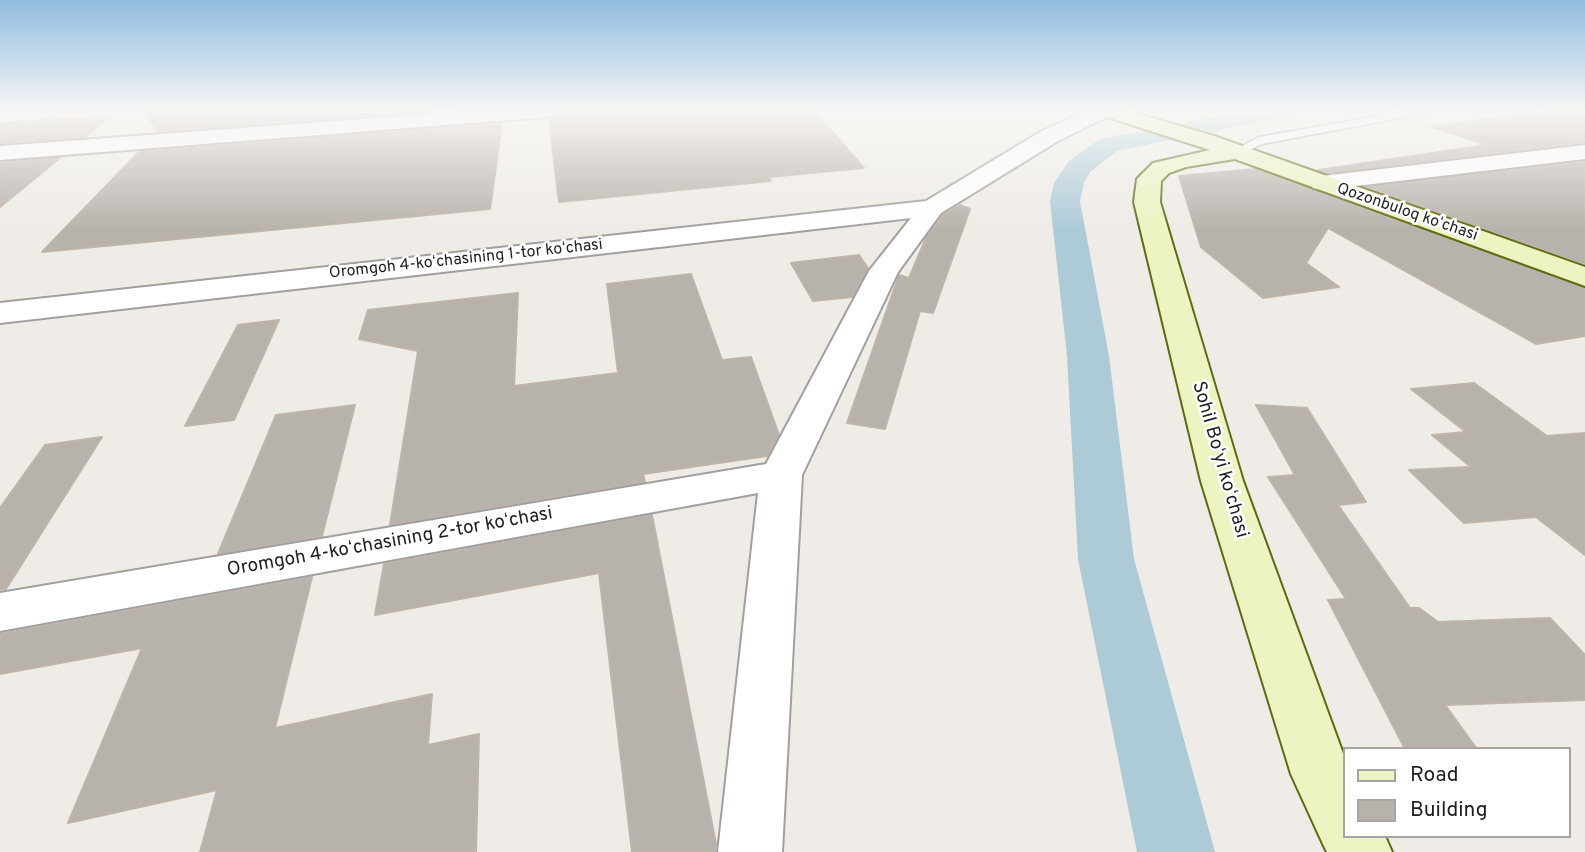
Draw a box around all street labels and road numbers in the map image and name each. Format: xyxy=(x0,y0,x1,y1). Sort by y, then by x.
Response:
street label: Qozonbuloq koʻchasi xyxy=(1334,180,1480,246)
street label: Oromgoh 4-koʻchasining 1-tor koʻchasi xyxy=(328,236,604,284)
street label: Sohil Boʻyi koʻchasi xyxy=(1186,379,1252,541)
street label: Oromgoh 4-koʻchasining 2-tor koʻchasi xyxy=(225,503,555,583)

